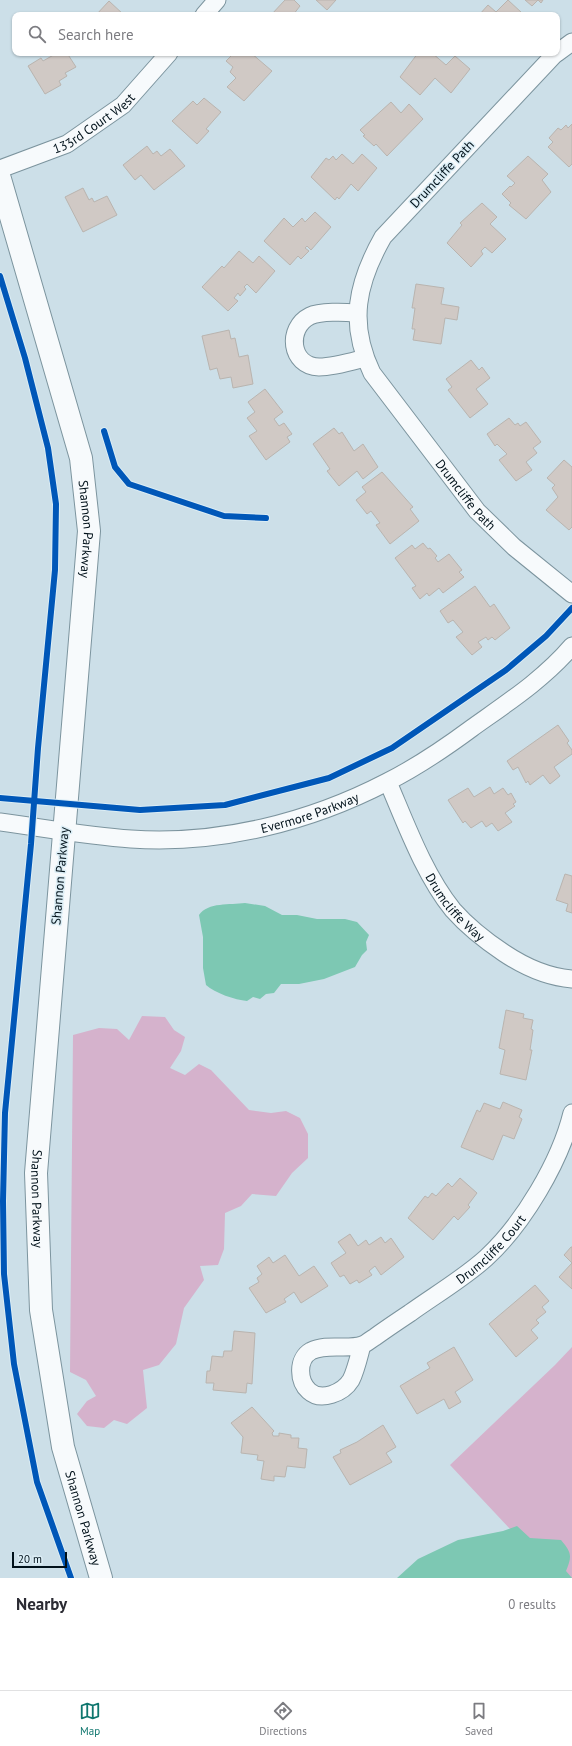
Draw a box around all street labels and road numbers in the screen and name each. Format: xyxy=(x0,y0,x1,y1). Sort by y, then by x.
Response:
street label: 133rd Court West xyxy=(50,89,139,157)
street label: Drumcliffe Path xyxy=(406,137,478,211)
street label: Drumcliffe Path xyxy=(432,456,500,533)
street label: Shannon Parkway xyxy=(75,479,98,579)
street label: Evermore Parkway xyxy=(259,788,361,837)
street label: Shannon Parkway xyxy=(47,826,73,926)
street label: Drumcliffe Way xyxy=(422,870,488,945)
street label: Shannon Parkway xyxy=(27,1149,47,1248)
street label: Drumcliffe Court xyxy=(452,1211,529,1287)
street label: Shannon Parkway xyxy=(62,1469,105,1568)

